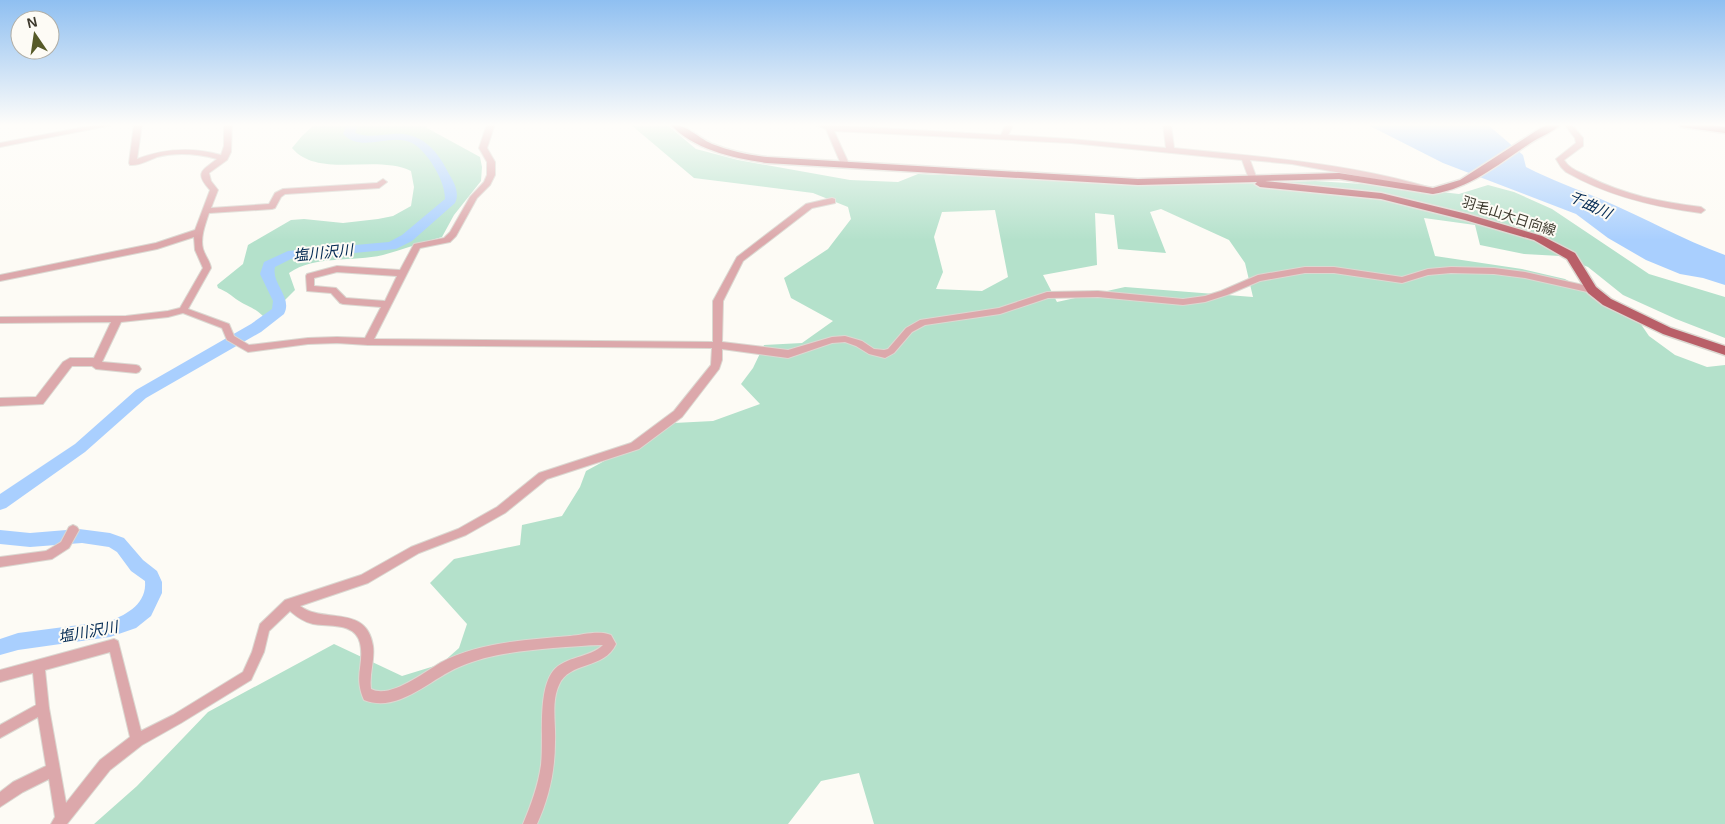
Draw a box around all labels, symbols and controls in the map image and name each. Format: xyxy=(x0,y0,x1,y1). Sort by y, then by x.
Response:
north arrow xyxy=(10,10,60,60)
text: N xyxy=(25,13,39,31)
water label: 千曲川 xyxy=(1566,187,1616,223)
street label: 羽毛山大日向線 xyxy=(1460,193,1558,239)
water label: 塩川沢川 xyxy=(292,241,356,264)
water label: 塩川沢川 xyxy=(57,618,121,645)

